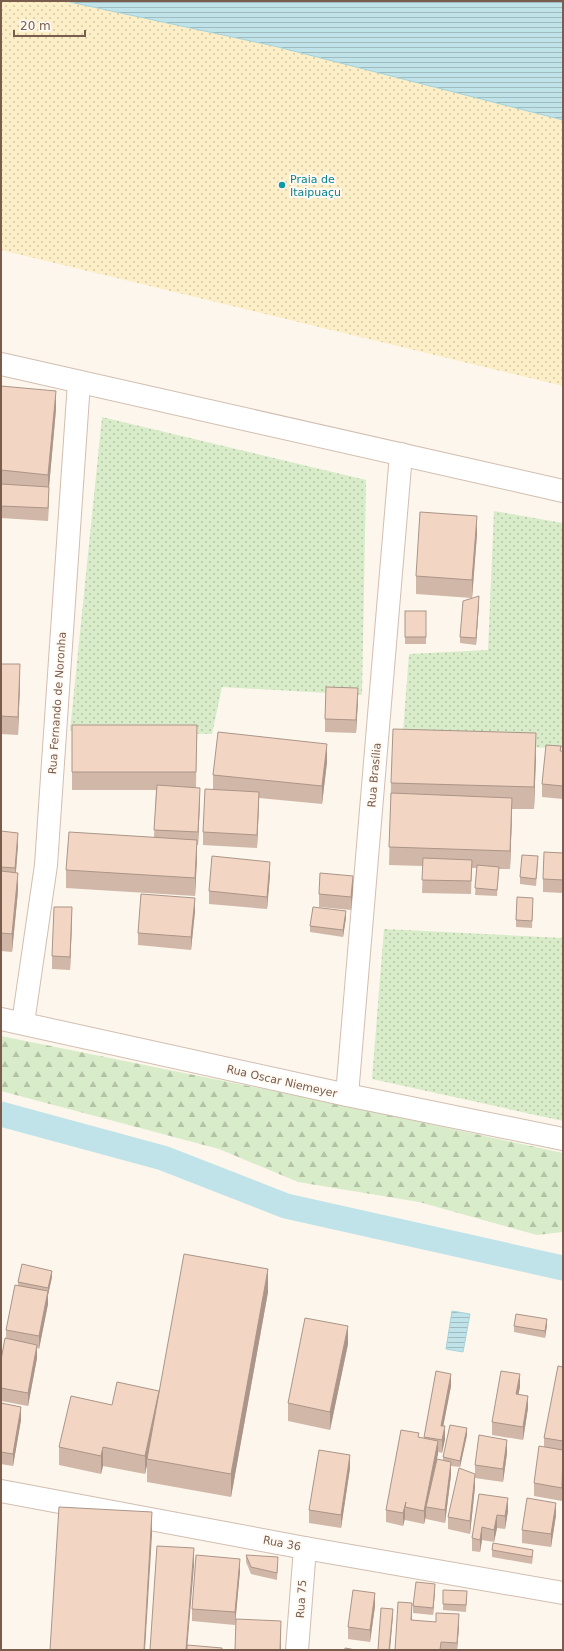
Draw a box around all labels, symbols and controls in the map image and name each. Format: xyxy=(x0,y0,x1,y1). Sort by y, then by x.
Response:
scale bar xyxy=(14,12,85,38)
text: 20 m xyxy=(20,19,51,33)
place label: Praia de Itaipuaçu xyxy=(290,173,341,199)
marker: Praia de Itaipuaçu xyxy=(277,180,287,190)
street label: Rua Fernando de Noronha xyxy=(46,631,69,775)
street label: Rua Brasília xyxy=(365,742,384,808)
street label: Rua Oscar Niemeyer xyxy=(225,1062,339,1101)
street label: Rua 36 xyxy=(262,1533,302,1554)
street label: Rua 75 xyxy=(294,1579,309,1619)

